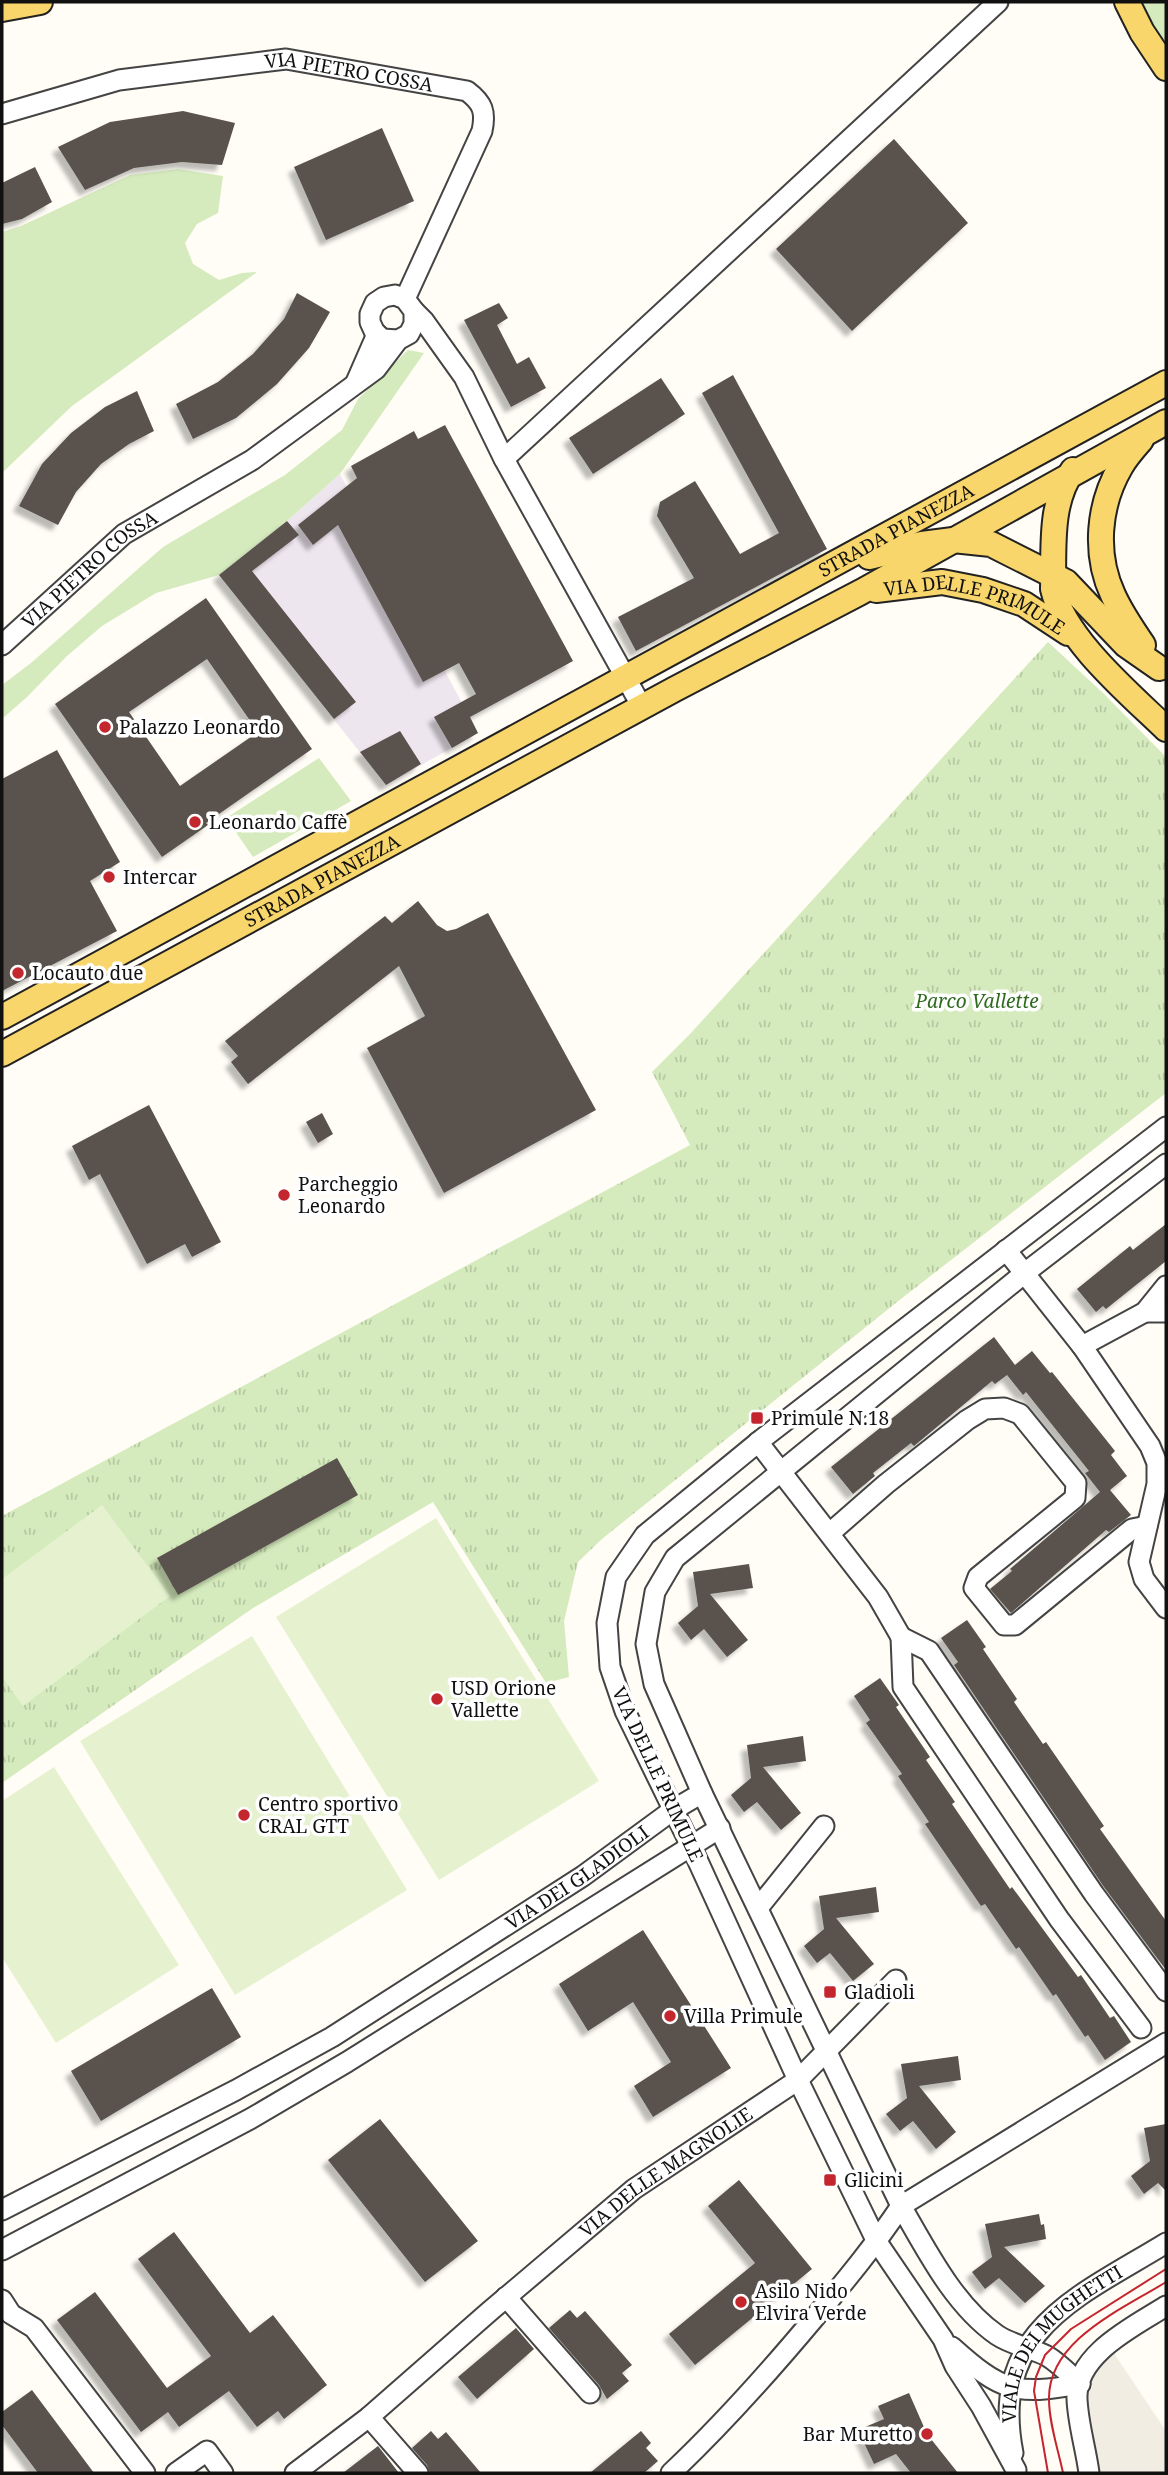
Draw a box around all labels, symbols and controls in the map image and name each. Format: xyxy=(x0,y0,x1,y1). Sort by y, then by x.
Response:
street label: VIA PIETRO COSSA xyxy=(263,46,436,98)
street label: STRADA PIANEZZA xyxy=(814,477,979,583)
street label: VIA PIETRO COSSA xyxy=(16,504,163,634)
street label: VIA DELLE PRIMULE xyxy=(882,568,1070,641)
place label: Palazzo Leonardo xyxy=(119,714,281,740)
marker: Palazzo Leonardo xyxy=(97,719,113,735)
place label: Leonardo Caffè xyxy=(209,809,347,835)
marker: Leonardo Caffè xyxy=(187,814,203,830)
street label: STRADA PIANEZZA xyxy=(240,827,405,933)
place label: Intercar xyxy=(123,864,197,890)
marker: Intercar xyxy=(101,869,117,885)
place label: Locauto due xyxy=(32,960,143,986)
marker: Locauto due xyxy=(10,965,26,981)
park label: Parco Vallette xyxy=(914,988,1039,1014)
place label: Parcheggio Leonardo xyxy=(298,1171,398,1219)
marker: Parcheggio Leonardo xyxy=(276,1187,292,1203)
place label: Primule N.18 xyxy=(771,1405,889,1431)
marker: Primule N.18 xyxy=(749,1410,765,1426)
place label: USD Orione Vallette xyxy=(451,1675,556,1723)
street label: VIA DELLE PRIMULE xyxy=(606,1682,710,1866)
marker: USD Orione Vallette xyxy=(429,1691,445,1707)
place label: Centro sportivo CRAL GTT xyxy=(258,1791,399,1839)
marker: Centro sportivo CRAL GTT xyxy=(236,1807,252,1823)
street label: VIA DEI GLADIOLI xyxy=(500,1819,654,1936)
place label: Gladioli xyxy=(844,1979,915,2005)
marker: Gladioli xyxy=(822,1984,838,2000)
place label: Villa Primule xyxy=(684,2003,803,2029)
marker: Villa Primule xyxy=(662,2008,678,2024)
street label: VIA DELLE MAGNOLIE xyxy=(573,2101,758,2243)
place label: Glicini xyxy=(844,2167,903,2193)
marker: Glicini xyxy=(822,2172,838,2188)
street label: VIALE DEI MUGHETTI xyxy=(996,2259,1127,2423)
place label: Asilo Nido Elvira Verde xyxy=(755,2278,867,2326)
marker: Asilo Nido Elvira Verde xyxy=(733,2294,749,2310)
place label: Bar Muretto xyxy=(803,2421,913,2447)
marker: Bar Muretto xyxy=(919,2426,935,2442)

